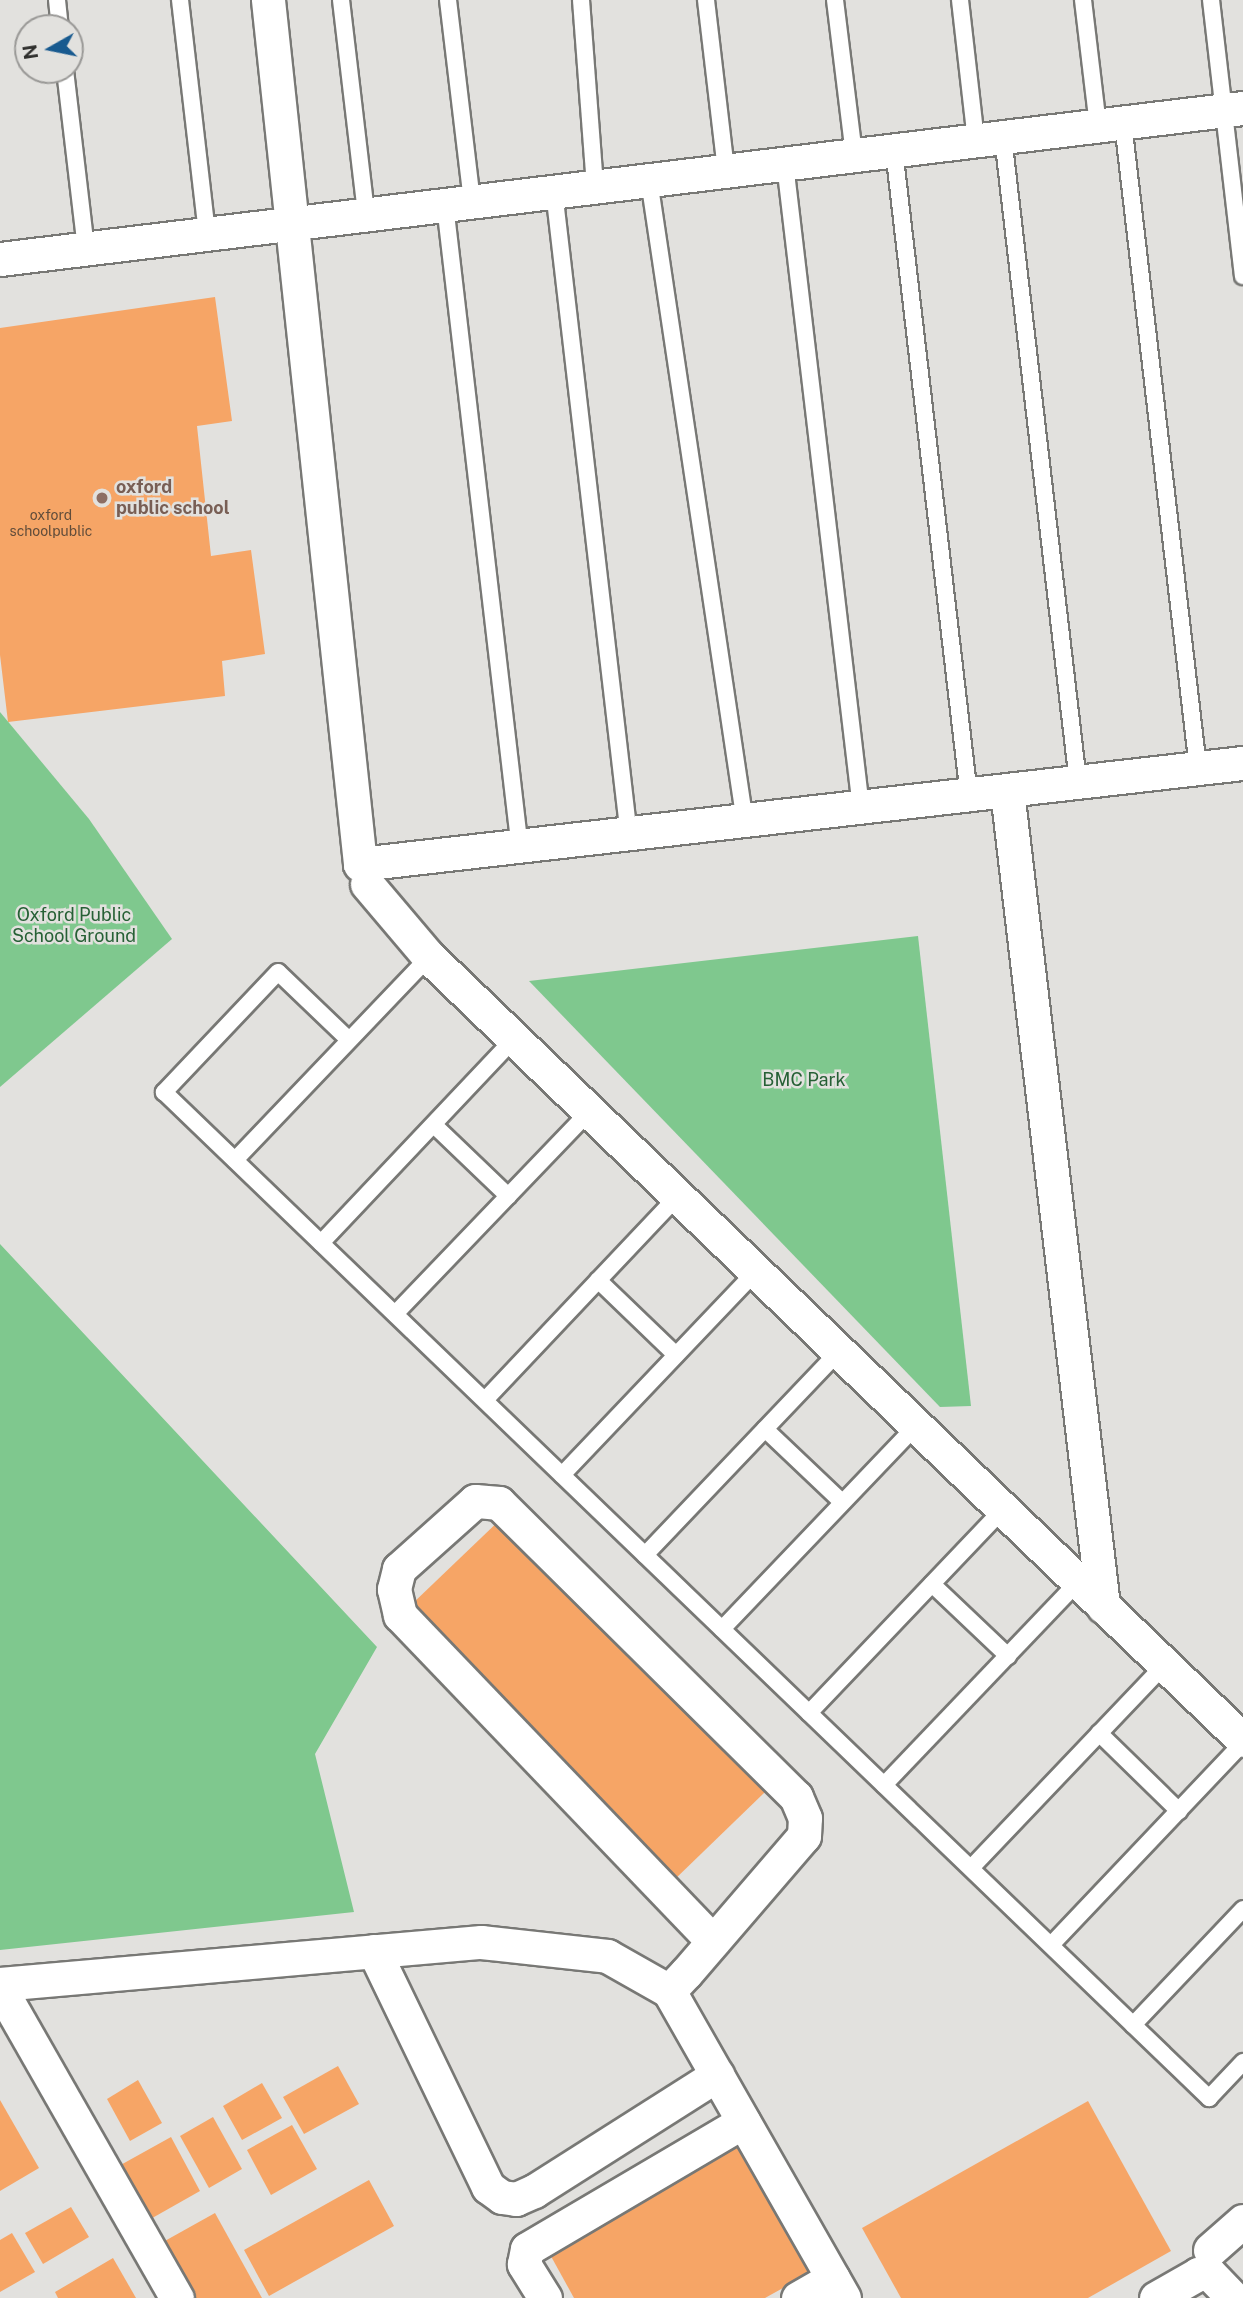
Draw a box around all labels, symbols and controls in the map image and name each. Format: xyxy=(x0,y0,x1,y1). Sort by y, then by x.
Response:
north arrow xyxy=(14,14,84,84)
text: N xyxy=(18,43,42,61)
place label: oxford public school xyxy=(116,477,230,520)
marker: oxford public school xyxy=(94,490,110,506)
house number: oxford schoolpublic xyxy=(10,507,92,540)
park label: Oxford Public School Ground xyxy=(12,905,136,948)
park label: BMC Park xyxy=(762,1069,846,1091)

